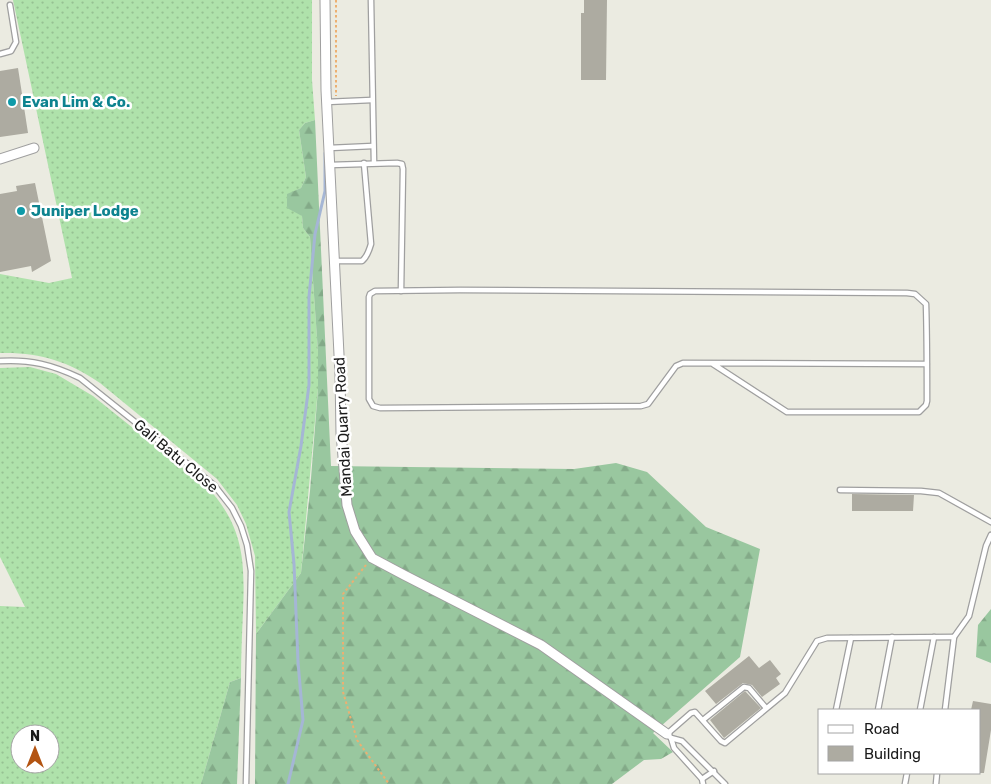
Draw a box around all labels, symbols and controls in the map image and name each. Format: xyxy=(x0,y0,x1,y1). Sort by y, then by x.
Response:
place label: Evan Lim & Co. xyxy=(22,93,130,111)
marker: Evan Lim & Co. xyxy=(6,96,18,108)
place label: Juniper Lodge xyxy=(31,202,139,220)
marker: Juniper Lodge xyxy=(15,205,27,217)
street label: Mandai Quarry Road xyxy=(330,357,356,497)
street label: Gali Batu Close xyxy=(130,416,222,496)
legend xyxy=(818,709,981,774)
text: Road xyxy=(864,720,900,738)
north arrow xyxy=(10,724,60,774)
text: N xyxy=(30,728,40,745)
text: Building xyxy=(864,745,921,763)

